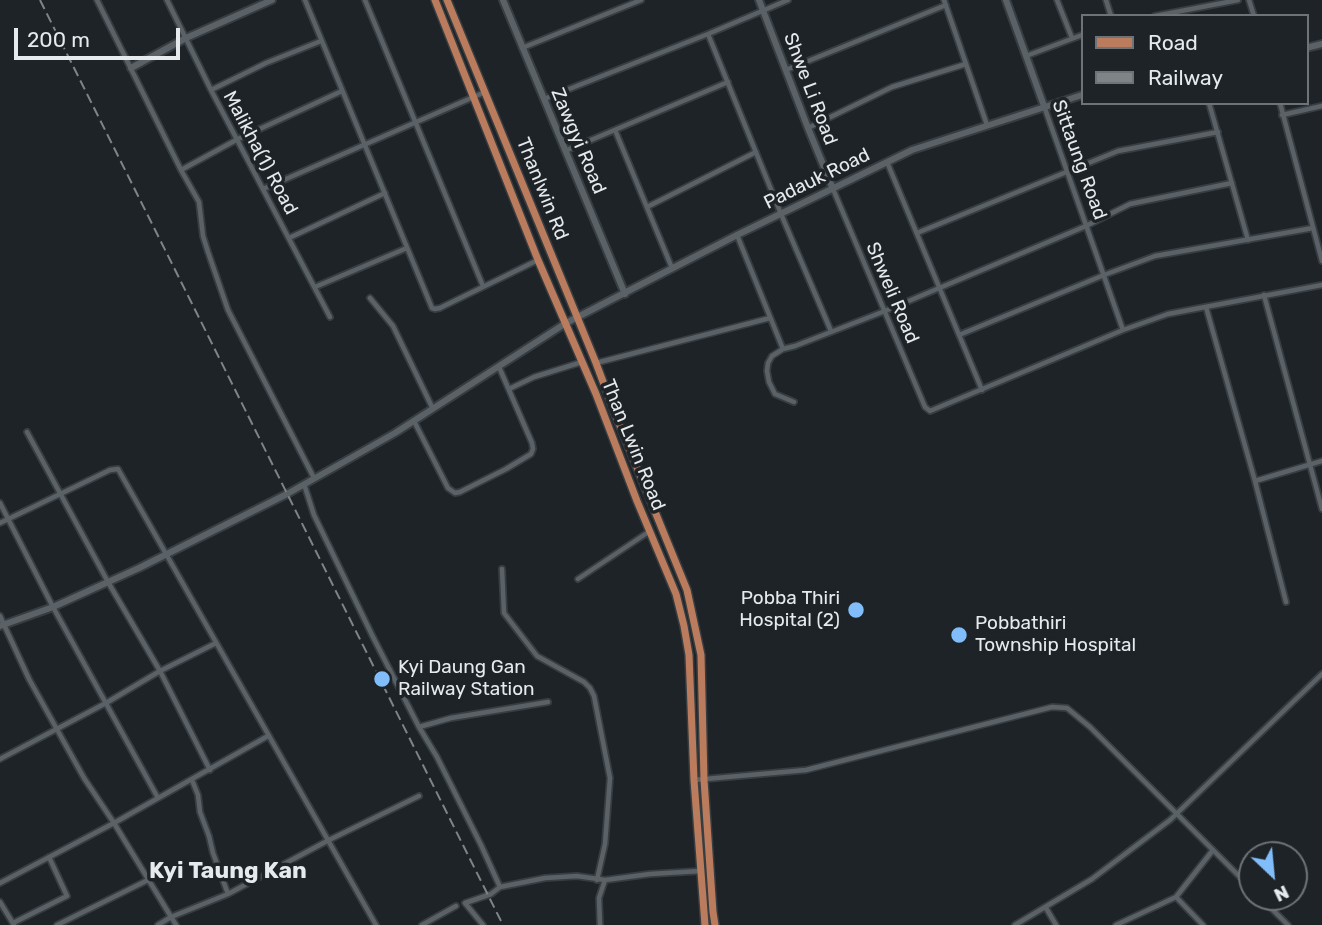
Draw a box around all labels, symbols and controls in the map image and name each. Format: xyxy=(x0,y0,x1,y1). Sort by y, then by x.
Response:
scale bar xyxy=(18,14,184,58)
legend xyxy=(1080,14,1308,105)
text: 200 m xyxy=(27,27,90,52)
street label: Shwe Li Road xyxy=(778,30,842,148)
text: Road xyxy=(1148,30,1198,55)
text: Railway xyxy=(1148,65,1223,90)
street label: Zawgyi Road xyxy=(545,85,611,197)
street label: Malikha(1) Road xyxy=(218,87,302,219)
street label: Sittaung Road xyxy=(1047,97,1111,223)
street label: Thanlwin Rd xyxy=(511,134,573,244)
street label: Padauk Road xyxy=(760,143,874,215)
street label: Shweli Road xyxy=(860,239,924,347)
street label: Than Lwin Road xyxy=(596,376,670,514)
place label: Pobba Thiri Hospital (2) xyxy=(739,588,840,632)
marker: Pobba Thiri Hospital (2) xyxy=(846,600,866,620)
place label: Pobbathiri Township Hospital xyxy=(975,613,1136,657)
marker: Pobbathiri Township Hospital xyxy=(949,625,969,645)
place label: Kyi Daung Gan Railway Station xyxy=(398,657,535,701)
marker: Kyi Daung Gan Railway Station xyxy=(372,669,392,689)
north arrow xyxy=(1238,841,1308,911)
district label: Kyi Taung Kan xyxy=(149,857,307,885)
text: N xyxy=(1270,880,1293,907)

